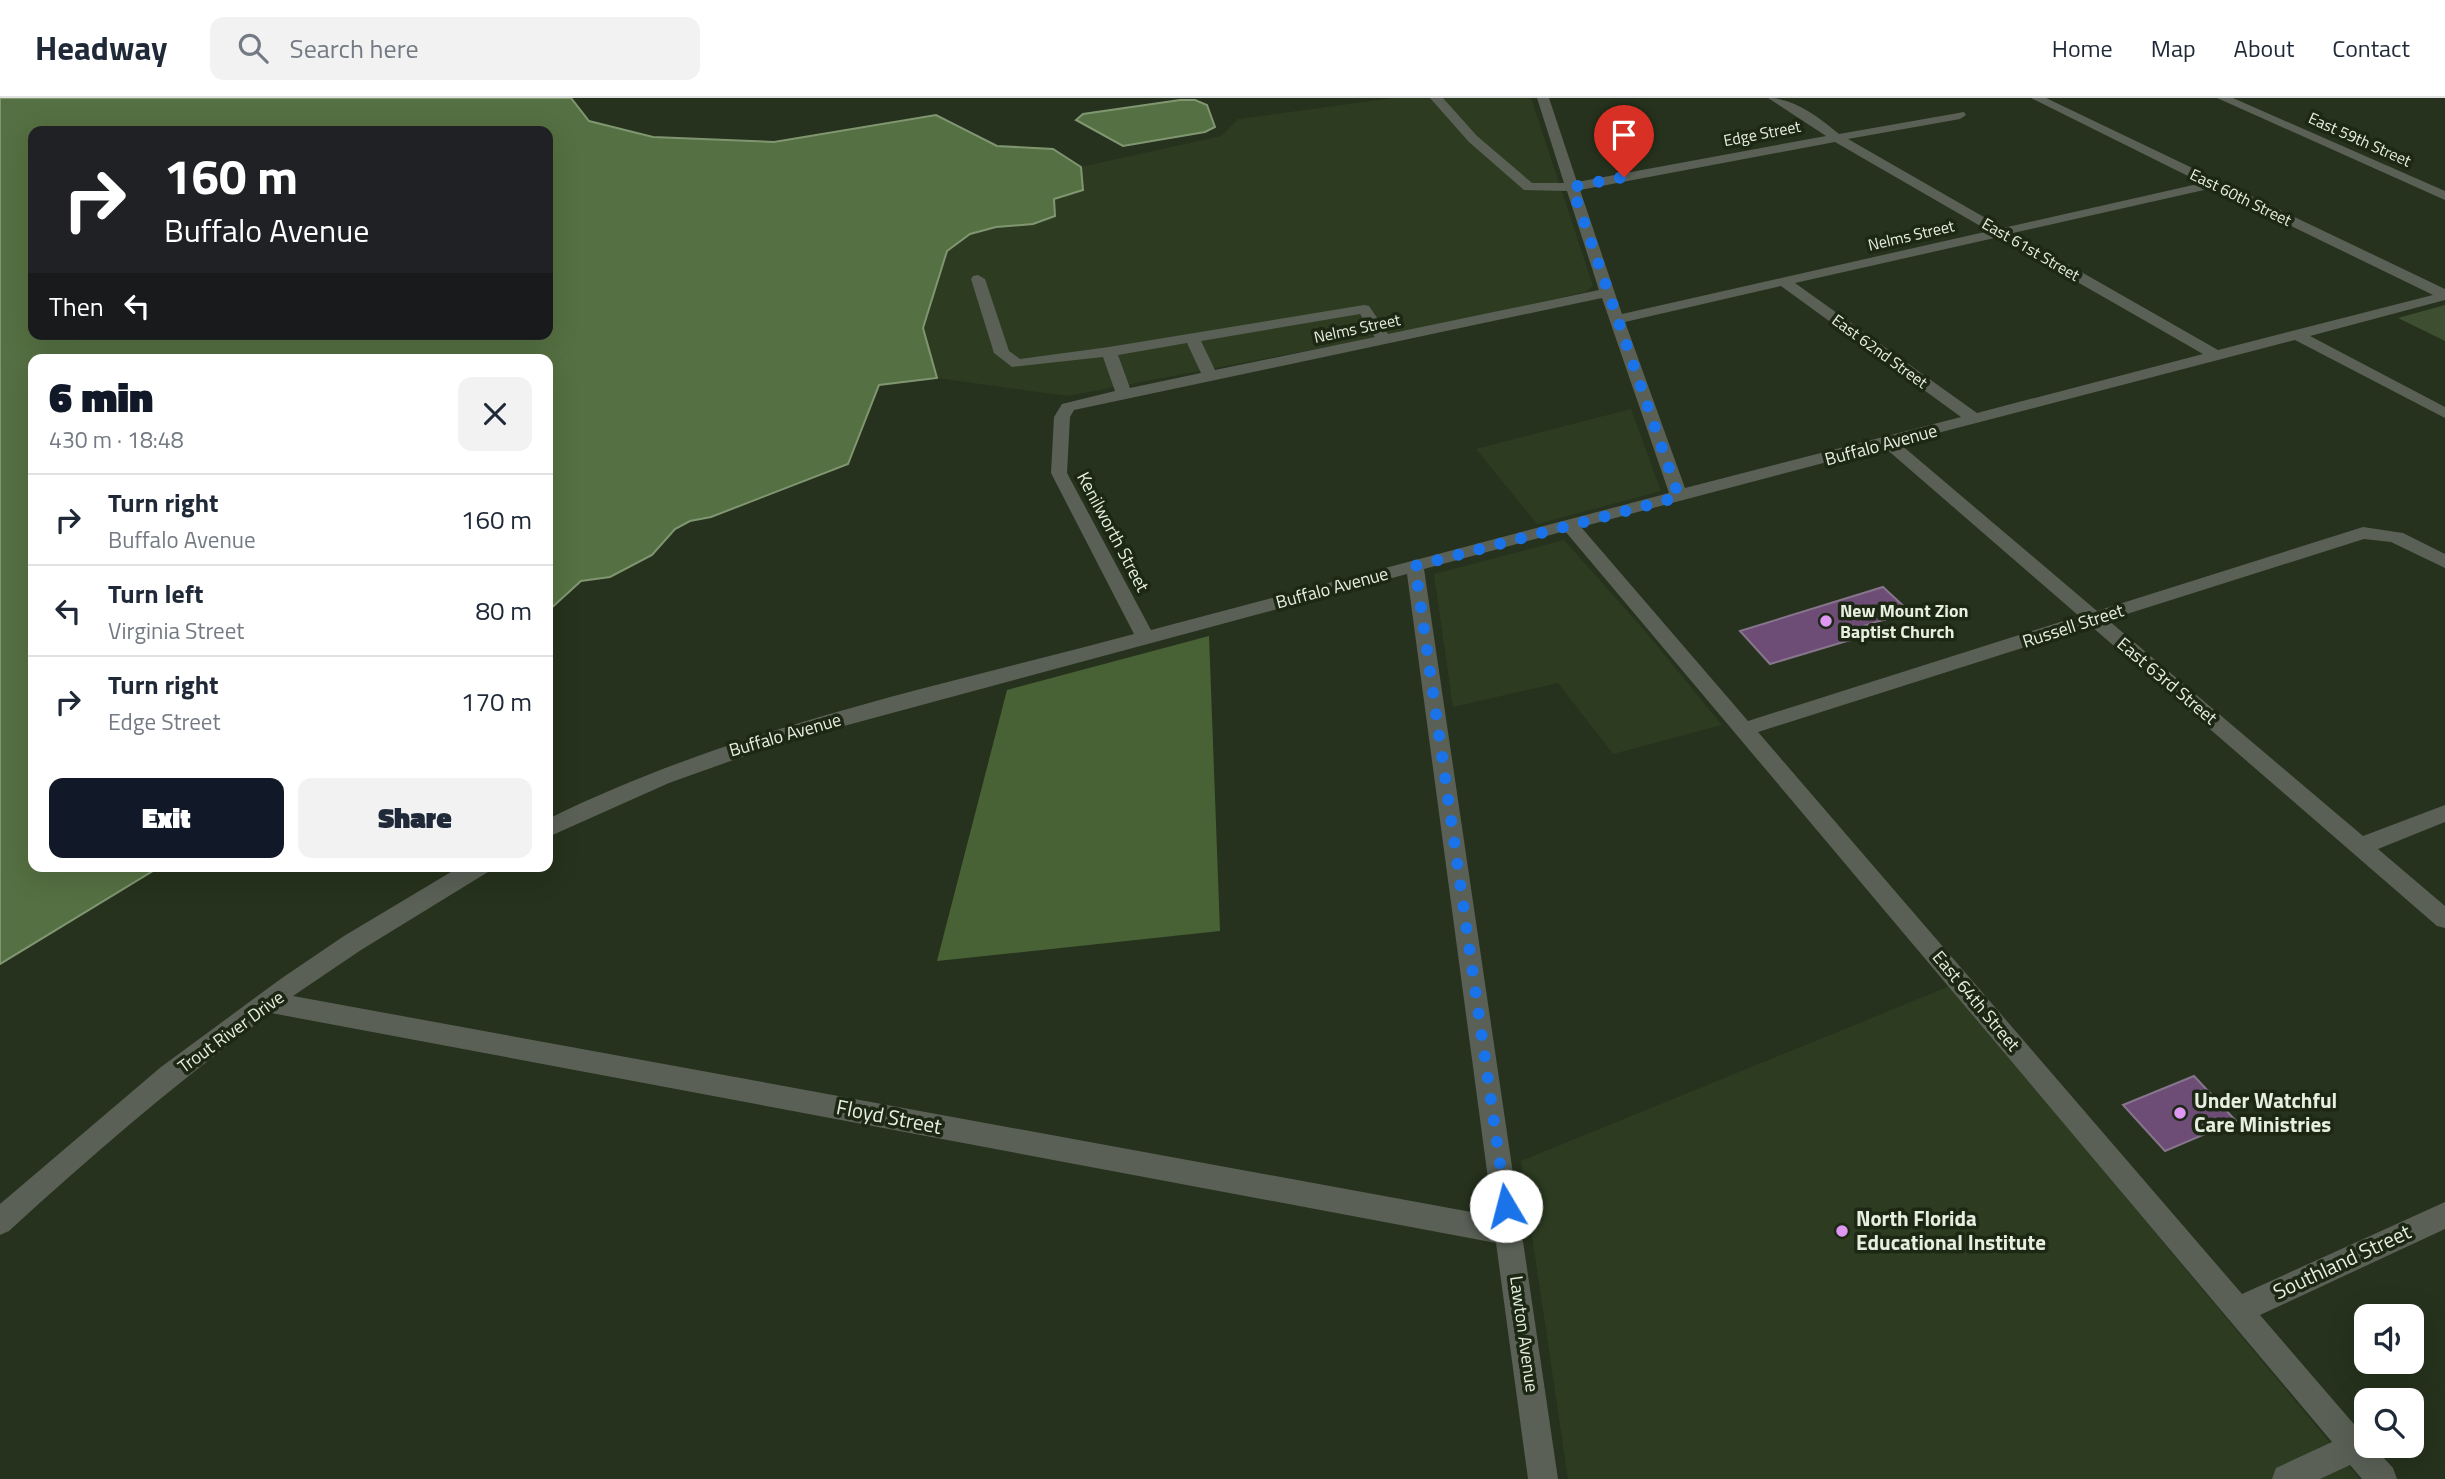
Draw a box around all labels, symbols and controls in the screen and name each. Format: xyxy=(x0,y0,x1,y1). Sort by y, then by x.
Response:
search box xyxy=(210,17,700,80)
text: Headway xyxy=(35,23,168,73)
icon: search xyxy=(234,29,272,67)
text: Search here xyxy=(290,29,419,68)
text: Home xyxy=(2052,30,2113,66)
text: Map xyxy=(2151,30,2196,66)
text: About xyxy=(2234,30,2294,66)
text: Contact xyxy=(2332,30,2410,66)
pin xyxy=(1594,105,1654,177)
street label: East 59th Street xyxy=(2305,106,2416,173)
street label: Edge Street xyxy=(1721,114,1803,152)
icon: arrive xyxy=(1605,116,1643,154)
text: 160 m xyxy=(164,138,298,213)
icon: right xyxy=(49,154,140,245)
street label: East 60th Street xyxy=(2186,162,2296,232)
text: Buffalo Avenue xyxy=(164,206,369,254)
street label: East 61st Street xyxy=(1978,211,2085,287)
street label: Nelms Street xyxy=(1865,213,1957,257)
text: Then xyxy=(49,287,104,326)
icon: left xyxy=(118,287,156,325)
street label: Nelms Street xyxy=(1311,307,1403,349)
street label: East 62nd Street xyxy=(1827,308,1933,394)
text: 6 min xyxy=(49,364,153,428)
button: close xyxy=(458,377,532,451)
street label: Buffalo Avenue xyxy=(1822,417,1940,473)
text: 430 m · 18:48 xyxy=(49,422,184,457)
street label: Kenilworth Street xyxy=(1070,467,1157,597)
text: Turn right xyxy=(108,483,219,522)
text: 160 m xyxy=(461,500,532,539)
icon: right xyxy=(49,501,87,539)
text: Buffalo Avenue xyxy=(108,522,256,557)
street label: Buffalo Avenue xyxy=(1273,560,1391,616)
text: Turn left xyxy=(108,574,203,613)
text: 80 m xyxy=(475,591,532,630)
icon: left xyxy=(49,592,87,630)
street label: Russell Street xyxy=(2019,596,2128,655)
place label: New Mount Zion Baptist Church xyxy=(1840,597,1968,645)
text: Virginia Street xyxy=(108,613,244,648)
marker: New Mount Zion Baptist Church xyxy=(1818,613,1834,629)
street label: East 63rd Street xyxy=(2111,631,2224,731)
text: Turn right xyxy=(108,665,219,704)
text: 170 m xyxy=(461,682,532,721)
icon: right xyxy=(49,683,87,721)
text: Edge Street xyxy=(108,704,220,739)
street label: Buffalo Avenue xyxy=(726,706,844,763)
button: Exit xyxy=(49,778,284,858)
button: Share xyxy=(298,778,532,858)
street label: East 64th Street xyxy=(1926,944,2027,1057)
street label: Trout River Drive xyxy=(172,984,289,1079)
place label: Under Watchful Care Ministries xyxy=(2194,1084,2337,1140)
street label: Floyd Street xyxy=(834,1090,945,1142)
marker: Under Watchful Care Ministries xyxy=(2172,1105,2188,1121)
position arrow xyxy=(1469,1169,1543,1243)
place label: North Florida Educational Institute xyxy=(1856,1202,2046,1258)
street label: Southland Street xyxy=(2267,1215,2416,1307)
marker: North Florida Educational Institute xyxy=(1834,1223,1850,1239)
street label: Lawton Avenue xyxy=(1503,1274,1546,1394)
map controls xyxy=(2354,1304,2424,1458)
button: sound xyxy=(2354,1304,2424,1374)
button: search xyxy=(2354,1388,2424,1458)

